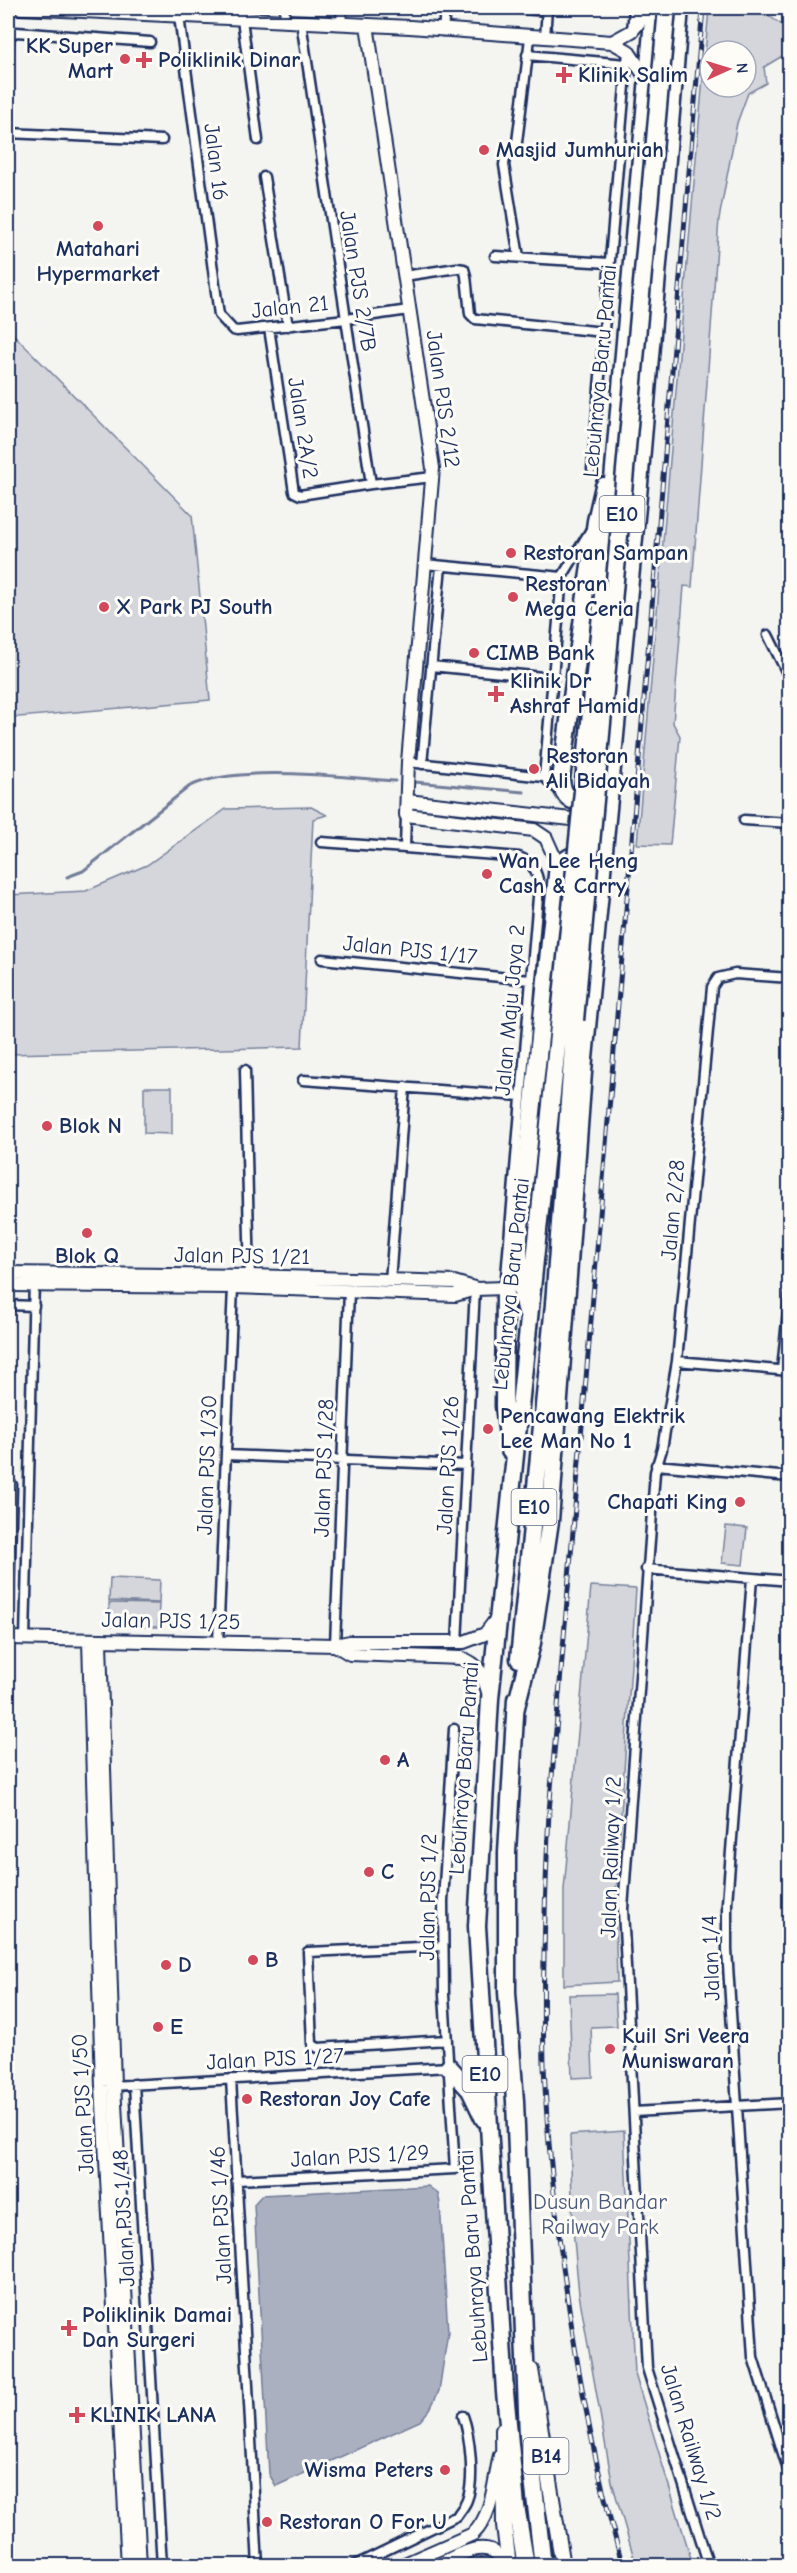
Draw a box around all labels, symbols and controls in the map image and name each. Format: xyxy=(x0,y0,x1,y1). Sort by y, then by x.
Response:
place label: KK Super Mart xyxy=(26,33,114,84)
north arrow xyxy=(698,39,758,99)
place label: Poliklinik Dinar xyxy=(158,47,300,73)
marker: Poliklinik Dinar xyxy=(135,51,153,69)
marker: KK Super Mart xyxy=(118,52,132,66)
place label: Klinik Salim xyxy=(578,62,688,88)
text: N xyxy=(733,62,751,74)
marker: Klinik Salim xyxy=(555,66,573,84)
street label: Jalan 16 xyxy=(198,122,234,202)
place label: Masjid Jumhuriah xyxy=(496,137,664,163)
marker: Masjid Jumhuriah xyxy=(477,143,491,157)
street label: Jalan PJS 2/7B xyxy=(334,209,382,353)
marker: Matahari Hypermarket xyxy=(91,219,105,233)
place label: Matahari Hypermarket xyxy=(37,236,160,287)
street label: Lebuhraya Baru Pantai xyxy=(578,263,622,479)
street label: Jalan 21 xyxy=(250,290,330,324)
street label: Jalan PJS 2/12 xyxy=(420,328,466,470)
street label: Jalan 2A/2 xyxy=(282,375,324,481)
road number: E10 xyxy=(600,496,644,532)
place label: Restoran Sampan xyxy=(523,540,689,566)
marker: Restoran Sampan xyxy=(504,546,518,560)
place label: Restoran Mega Ceria xyxy=(525,571,634,622)
marker: Restoran Mega Ceria xyxy=(506,590,520,604)
place label: X Park PJ South xyxy=(116,594,273,620)
marker: X Park PJ South xyxy=(97,600,111,614)
place label: CIMB Bank xyxy=(486,640,595,666)
marker: CIMB Bank xyxy=(467,646,481,660)
place label: Klinik Dr Ashraf Hamid xyxy=(510,668,639,719)
marker: Klinik Dr Ashraf Hamid xyxy=(487,685,505,703)
place label: Restoran Ali Bidayah xyxy=(546,743,650,794)
marker: Restoran Ali Bidayah xyxy=(527,762,541,776)
place label: Wan Lee Heng Cash & Carry xyxy=(499,848,639,899)
marker: Wan Lee Heng Cash & Carry xyxy=(480,867,494,881)
street label: Jalan Maju Jaya 2 xyxy=(490,923,530,1097)
street label: Jalan PJS 1/17 xyxy=(342,930,479,970)
place label: Blok N xyxy=(59,1113,122,1139)
marker: Blok N xyxy=(40,1119,54,1133)
street label: Jalan 2/28 xyxy=(656,1159,690,1261)
street label: Lebuhraya Baru Pantai xyxy=(487,1176,535,1392)
marker: Blok Q xyxy=(80,1226,94,1240)
street label: Jalan PJS 1/21 xyxy=(174,1242,310,1270)
place label: Blok Q xyxy=(55,1243,119,1269)
street label: Jalan PJS 1/30 xyxy=(192,1394,222,1536)
street label: Jalan PJS 1/26 xyxy=(431,1395,465,1535)
street label: Jalan PJS 1/28 xyxy=(309,1398,339,1538)
place label: Pencawang Elektrik Lee Man No 1 xyxy=(500,1403,685,1454)
marker: Pencawang Elektrik Lee Man No 1 xyxy=(481,1422,495,1436)
road number: E10 xyxy=(512,1489,556,1525)
place label: Chapati King xyxy=(607,1489,728,1515)
marker: Chapati King xyxy=(733,1495,747,1509)
street label: Jalan PJS 1/25 xyxy=(101,1607,241,1635)
street label: Lebuhraya Baru Pantai xyxy=(444,1661,484,1875)
place label: A xyxy=(397,1747,409,1773)
marker: A xyxy=(378,1753,392,1767)
street label: Jalan Railway 1/2 xyxy=(595,1775,627,1939)
street label: Jalan PJS 1/2 xyxy=(414,1833,442,1961)
place label: C xyxy=(381,1859,394,1885)
marker: C xyxy=(362,1865,376,1879)
street label: Jalan 1/4 xyxy=(697,1915,725,2001)
place label: B xyxy=(265,1947,278,1973)
place label: D xyxy=(178,1952,192,1978)
marker: B xyxy=(246,1953,260,1967)
marker: D xyxy=(159,1958,173,1972)
place label: E xyxy=(170,2014,183,2040)
marker: E xyxy=(151,2020,165,2034)
place label: Kuil Sri Veera Muniswaran xyxy=(622,2023,750,2074)
street label: Jalan PJS 1/50 xyxy=(66,2033,100,2175)
street label: Jalan PJS 1/27 xyxy=(206,2042,345,2076)
marker: Kuil Sri Veera Muniswaran xyxy=(603,2042,617,2056)
road number: E10 xyxy=(462,2056,508,2092)
place label: Restoran Joy Cafe xyxy=(259,2086,431,2112)
marker: Restoran Joy Cafe xyxy=(240,2092,254,2106)
street label: Jalan PJS 1/29 xyxy=(290,2139,430,2173)
street label: Jalan PJS 1/46 xyxy=(204,2145,238,2285)
street label: Jalan PJS 1/48 xyxy=(107,2149,141,2287)
street label: Lebuhraya Baru Pantai xyxy=(453,2149,493,2363)
park label: Dusun Bandar Railway Park xyxy=(533,2189,667,2240)
place label: Poliklinik Damai Dan Surgeri xyxy=(82,2302,232,2353)
marker: Poliklinik Damai Dan Surgeri xyxy=(60,2319,78,2337)
street label: Jalan Railway 1/2 xyxy=(655,2361,727,2523)
place label: KLINIK LANA xyxy=(90,2402,216,2428)
marker: KLINIK LANA xyxy=(68,2406,86,2424)
road number: B14 xyxy=(524,2438,568,2474)
place label: Wisma Peters xyxy=(304,2457,433,2483)
marker: Wisma Peters xyxy=(438,2463,452,2477)
place label: Restoran O For U xyxy=(279,2509,447,2535)
marker: Restoran O For U xyxy=(260,2515,274,2529)

